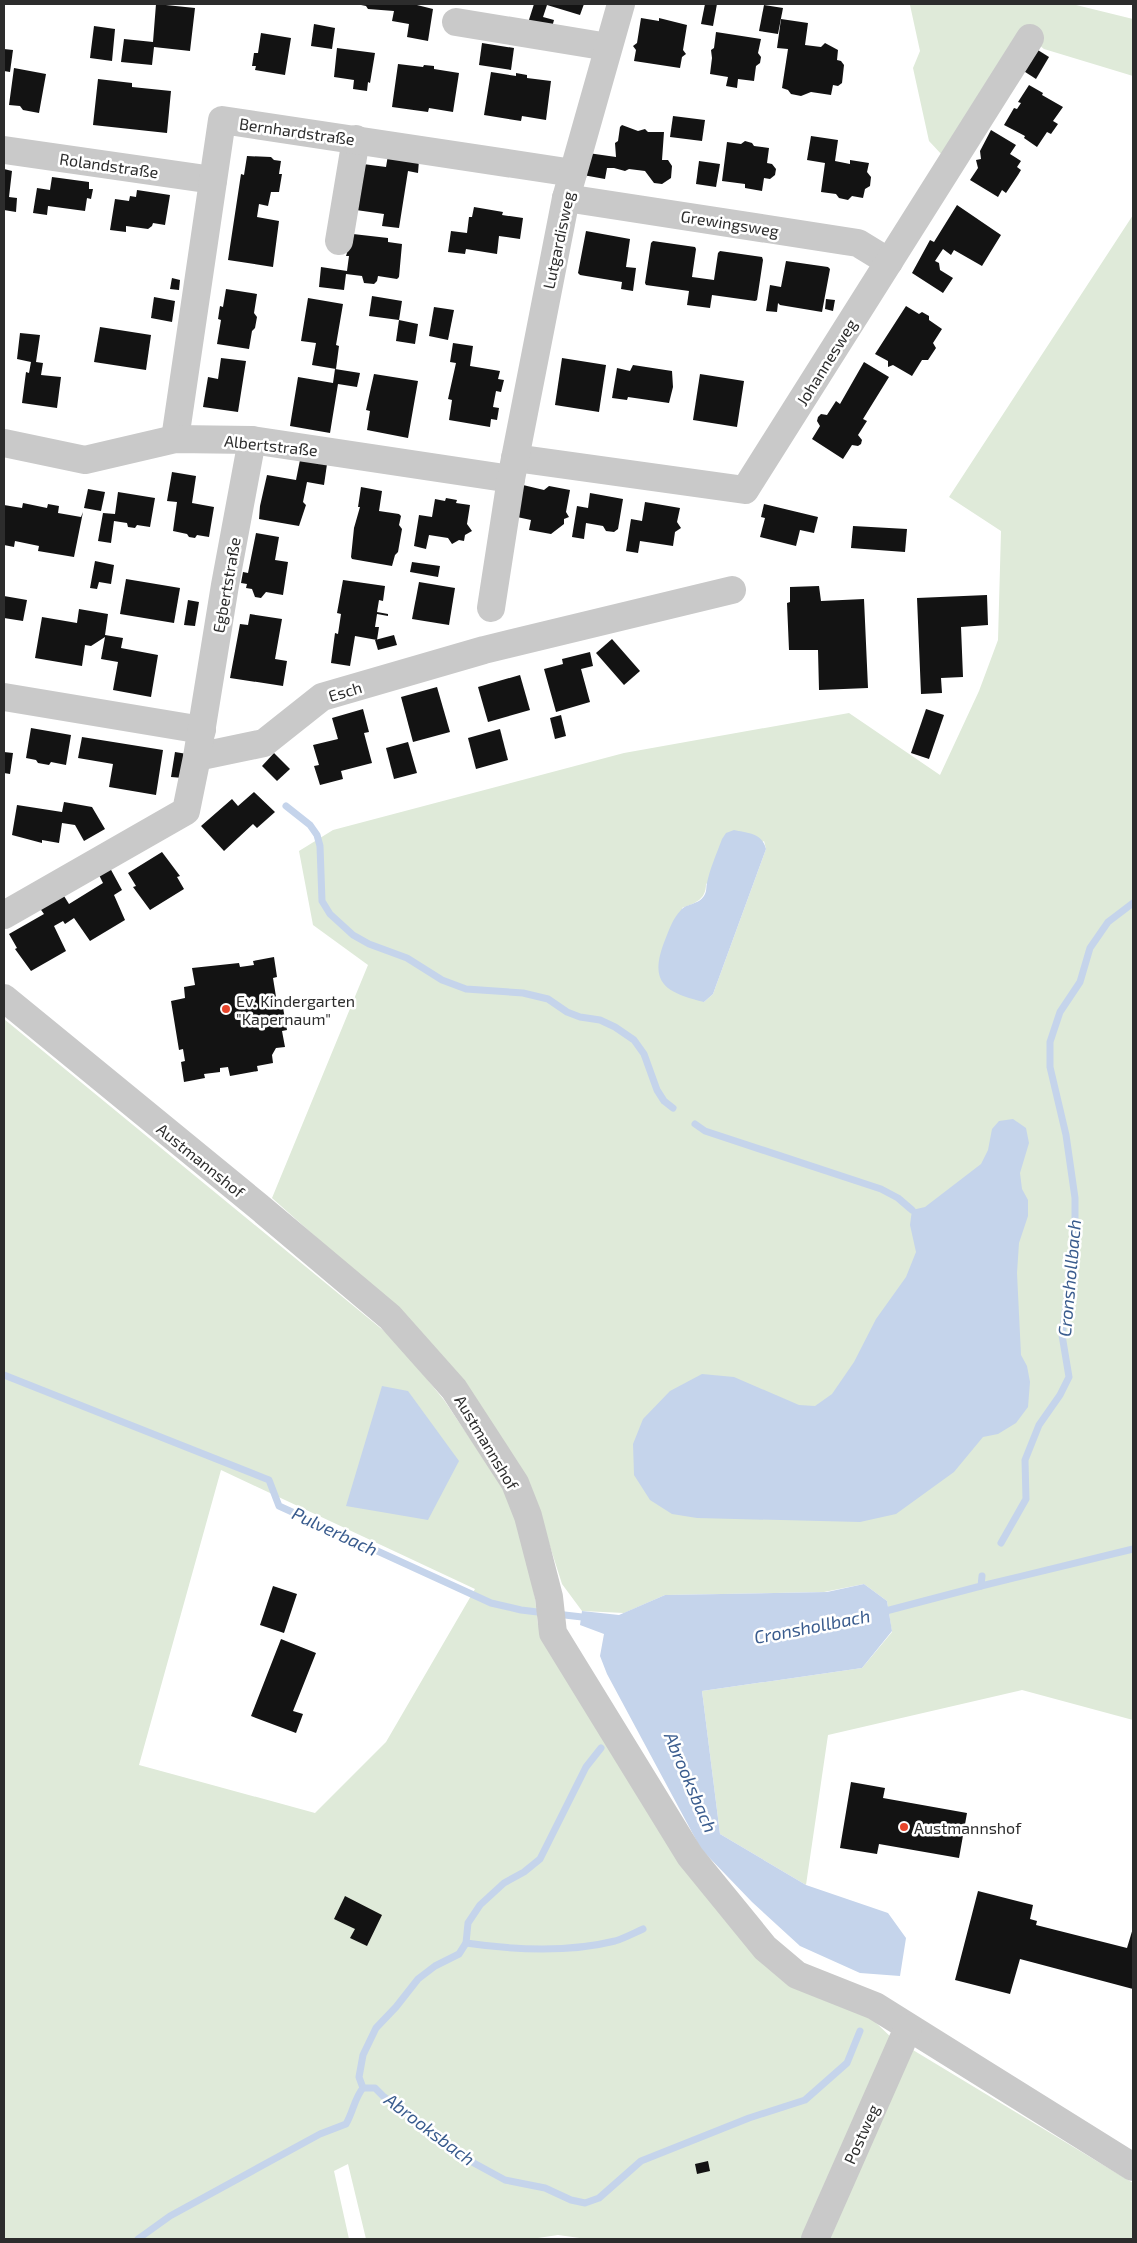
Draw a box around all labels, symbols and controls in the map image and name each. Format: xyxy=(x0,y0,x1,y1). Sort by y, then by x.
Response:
street label: Bernhardstraße xyxy=(238,113,356,149)
street label: Rolandstraße xyxy=(58,149,160,181)
street label: Lutgardisweg xyxy=(538,189,578,291)
street label: Grewingsweg xyxy=(680,206,780,240)
street label: Johannesweg xyxy=(792,315,860,409)
street label: Albertstraße xyxy=(223,431,319,459)
street label: Egbertstraße xyxy=(208,536,244,634)
street label: Esch xyxy=(326,677,364,705)
place label: Ev. Kindergarten "Kapernaum" xyxy=(236,991,355,1028)
marker: Ev. Kindergarten "Kapernaum" xyxy=(220,1003,232,1015)
street label: Austmannshof xyxy=(153,1119,249,1202)
water label: Cronshollbach xyxy=(1053,1218,1085,1338)
street label: Austmannshof xyxy=(451,1391,523,1494)
water label: Pulverbach xyxy=(289,1502,381,1560)
water label: Cronshollbach xyxy=(752,1604,872,1648)
water label: Abrooksbach xyxy=(660,1728,722,1836)
place label: Austmannshof xyxy=(914,1818,1022,1837)
marker: Austmannshof xyxy=(898,1821,910,1833)
water label: Abrooksbach xyxy=(380,2087,479,2170)
street label: Postweg xyxy=(839,2101,883,2167)

